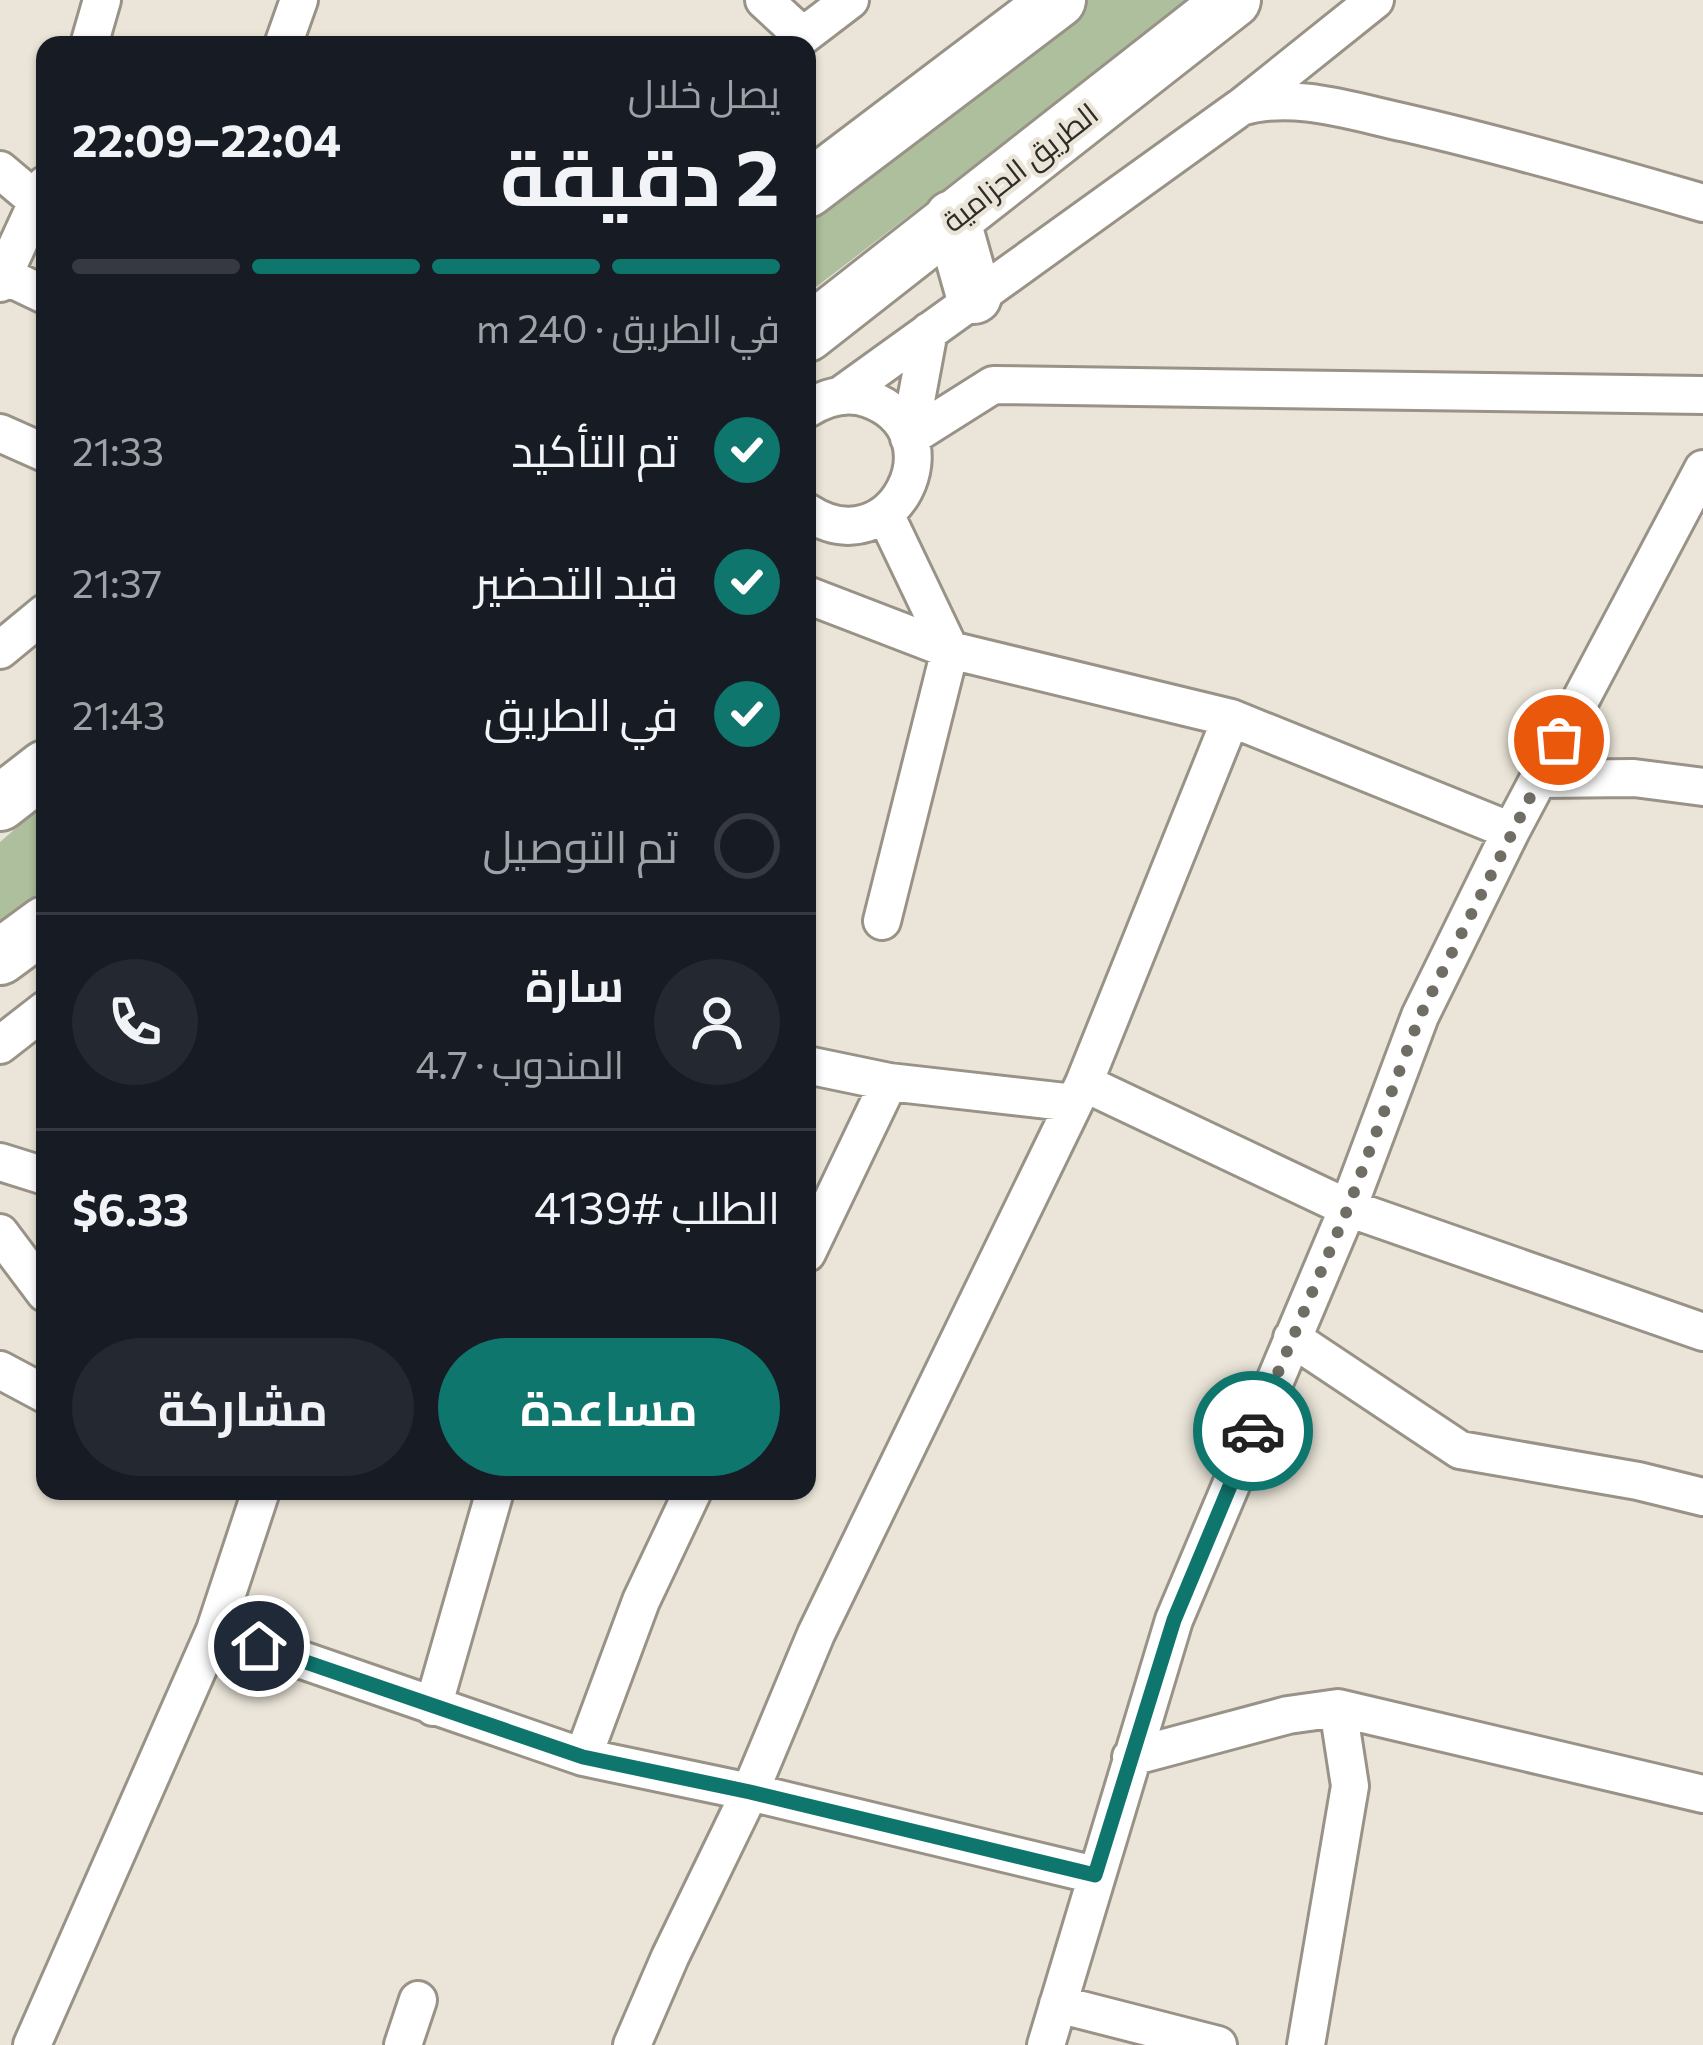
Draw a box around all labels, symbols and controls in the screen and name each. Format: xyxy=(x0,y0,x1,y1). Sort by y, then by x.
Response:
text: يصل خلال xyxy=(628,68,780,116)
street label: الطريق الحزامية xyxy=(934,94,1106,240)
text: 22:04–22:09 xyxy=(72,111,341,166)
text: 2 دقيقة xyxy=(500,127,780,222)
text: في الطريق · 240 m xyxy=(476,303,780,351)
icon: check xyxy=(714,417,780,483)
text: تم التأكيد xyxy=(511,421,678,476)
text: 21:33 xyxy=(72,426,164,474)
icon: check xyxy=(714,549,780,615)
text: قيد التحضير xyxy=(475,553,678,608)
text: 21:37 xyxy=(72,558,162,606)
icon: check xyxy=(714,681,780,747)
text: في الطريق xyxy=(484,685,678,740)
pin xyxy=(1508,689,1610,791)
text: 21:43 xyxy=(72,690,165,738)
icon: bag xyxy=(1526,707,1592,773)
text: تم التوصيل xyxy=(482,817,678,872)
text: سارة xyxy=(525,956,624,1011)
button: phone xyxy=(72,959,198,1085)
button: person xyxy=(654,959,780,1085)
text: المندوب · 4.7 xyxy=(415,1039,624,1087)
text: الطلب #4139 xyxy=(534,1178,780,1233)
text: $6.33 xyxy=(72,1180,189,1235)
button: مشاركة xyxy=(72,1338,414,1476)
button: مساعدة xyxy=(438,1338,780,1476)
courier xyxy=(1193,1371,1313,1491)
icon: car xyxy=(1220,1398,1286,1464)
pin xyxy=(208,1595,310,1697)
icon: home xyxy=(226,1613,292,1679)

